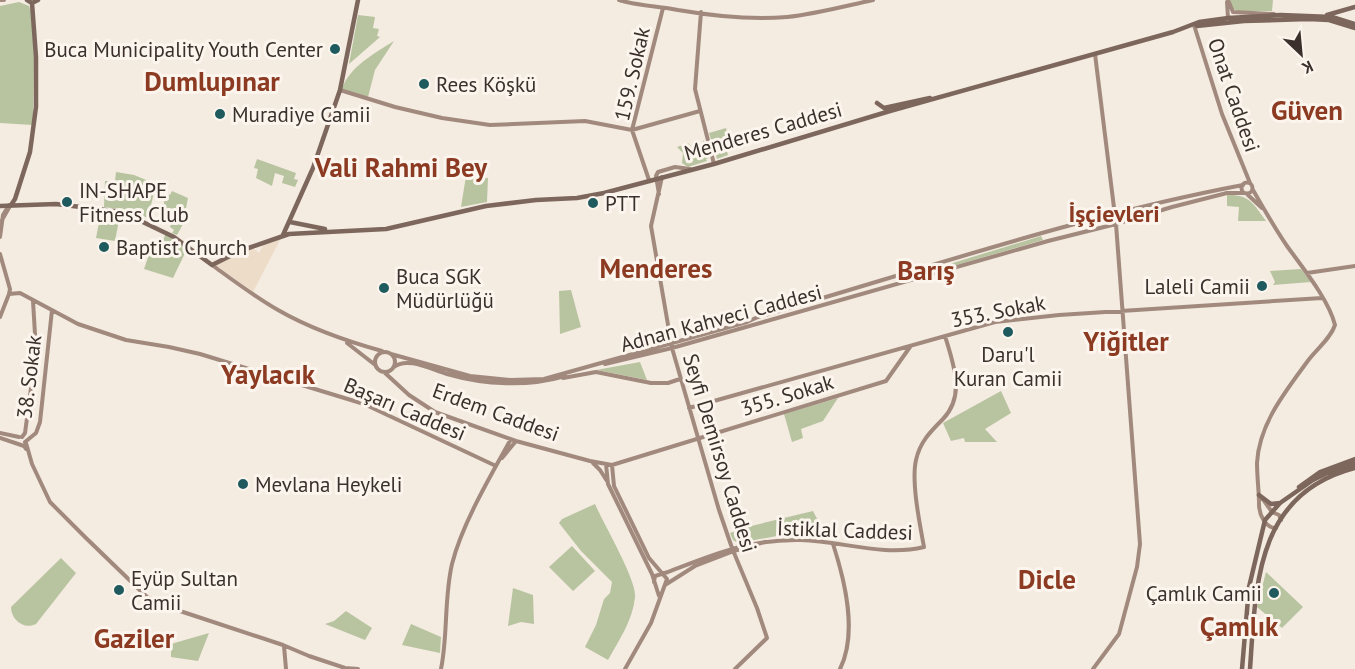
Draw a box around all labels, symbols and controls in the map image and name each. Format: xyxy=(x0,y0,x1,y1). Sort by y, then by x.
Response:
street label: 159. Sokak xyxy=(608,24,656,124)
north arrow xyxy=(1271,24,1331,84)
street label: Onat Caddesi xyxy=(1202,34,1266,156)
place label: Buca Municipality Youth Center xyxy=(44,36,323,63)
marker: Buca Municipality Youth Center xyxy=(328,42,342,56)
text: K xyxy=(1299,56,1316,79)
district label: Dumlupınar xyxy=(144,64,280,98)
place label: Rees Köşkü xyxy=(436,71,536,98)
marker: Rees Köşkü xyxy=(417,77,431,91)
district label: Güven xyxy=(1271,93,1343,127)
street label: Menderes Caddesi xyxy=(681,96,845,166)
place label: Muradiye Camii xyxy=(232,101,371,128)
marker: Muradiye Camii xyxy=(213,107,227,121)
district label: Vali Rahmi Bey xyxy=(314,150,488,184)
place label: IN-SHAPE Fitness Club xyxy=(79,177,189,228)
place label: PTT xyxy=(605,190,640,217)
marker: IN-SHAPE Fitness Club xyxy=(60,195,74,209)
marker: PTT xyxy=(586,196,600,210)
district label: İşçievleri xyxy=(1068,198,1160,229)
place label: Baptist Church xyxy=(116,234,247,261)
marker: Baptist Church xyxy=(97,240,111,254)
district label: Menderes xyxy=(600,251,712,285)
district label: Barış xyxy=(897,253,955,287)
place label: Buca SGK Müdürlüğü xyxy=(396,263,494,314)
place label: Laleli Camii xyxy=(1145,273,1250,300)
street label: Adnan Kahveci Caddesi xyxy=(617,278,825,358)
marker: Laleli Camii xyxy=(1255,279,1269,293)
marker: Buca SGK Müdürlüğü xyxy=(377,281,391,295)
street label: 353. Sokak xyxy=(948,289,1048,333)
district label: Yiğitler xyxy=(1082,324,1169,358)
marker: Daru'l Kuran Camii xyxy=(1001,325,1015,339)
street label: 38. Sokak xyxy=(10,334,48,420)
place label: Daru'l Kuran Camii xyxy=(954,341,1062,392)
street label: Seyfi Demirsoy Caddesi xyxy=(677,350,763,556)
district label: Yaylacık xyxy=(220,357,316,391)
street label: 355. Sokak xyxy=(737,368,837,422)
street label: Başarı Caddesi xyxy=(340,371,470,447)
street label: Erdem Caddesi xyxy=(429,377,563,447)
place label: Mevlana Heykeli xyxy=(255,471,402,498)
marker: Mevlana Heykeli xyxy=(236,477,250,491)
street label: İstiklal Caddesi xyxy=(777,514,913,546)
district label: Dicle xyxy=(1018,562,1076,596)
place label: Eyüp Sultan Camii xyxy=(131,565,238,616)
place label: Çamlık Camii xyxy=(1146,580,1262,607)
marker: Eyüp Sultan Camii xyxy=(112,583,126,597)
marker: Çamlık Camii xyxy=(1267,586,1281,600)
district label: Çamlık xyxy=(1200,609,1279,643)
district label: Gaziler xyxy=(94,621,175,655)

